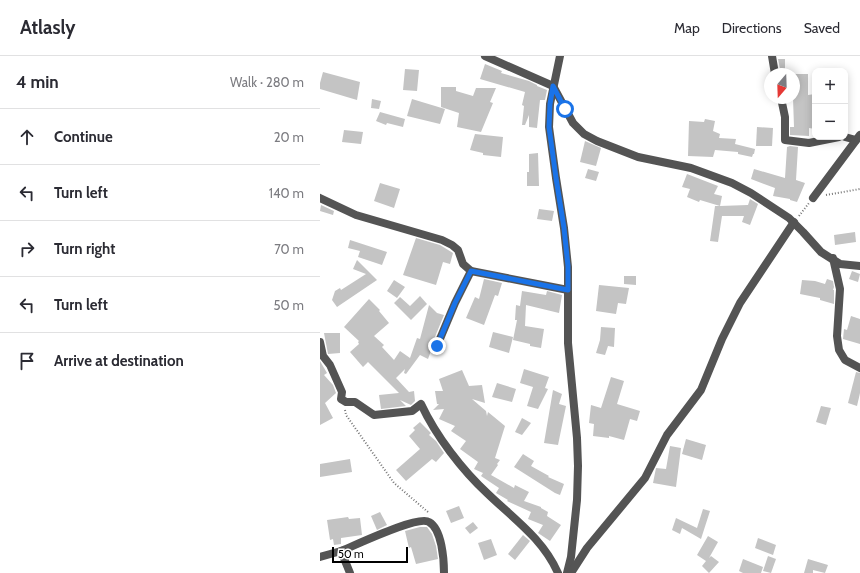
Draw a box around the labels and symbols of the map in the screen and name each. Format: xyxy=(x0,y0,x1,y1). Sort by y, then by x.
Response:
north arrow xyxy=(764,68,800,104)
route start xyxy=(556,100,574,118)
route end xyxy=(428,337,446,355)
scale bar xyxy=(332,545,408,564)

